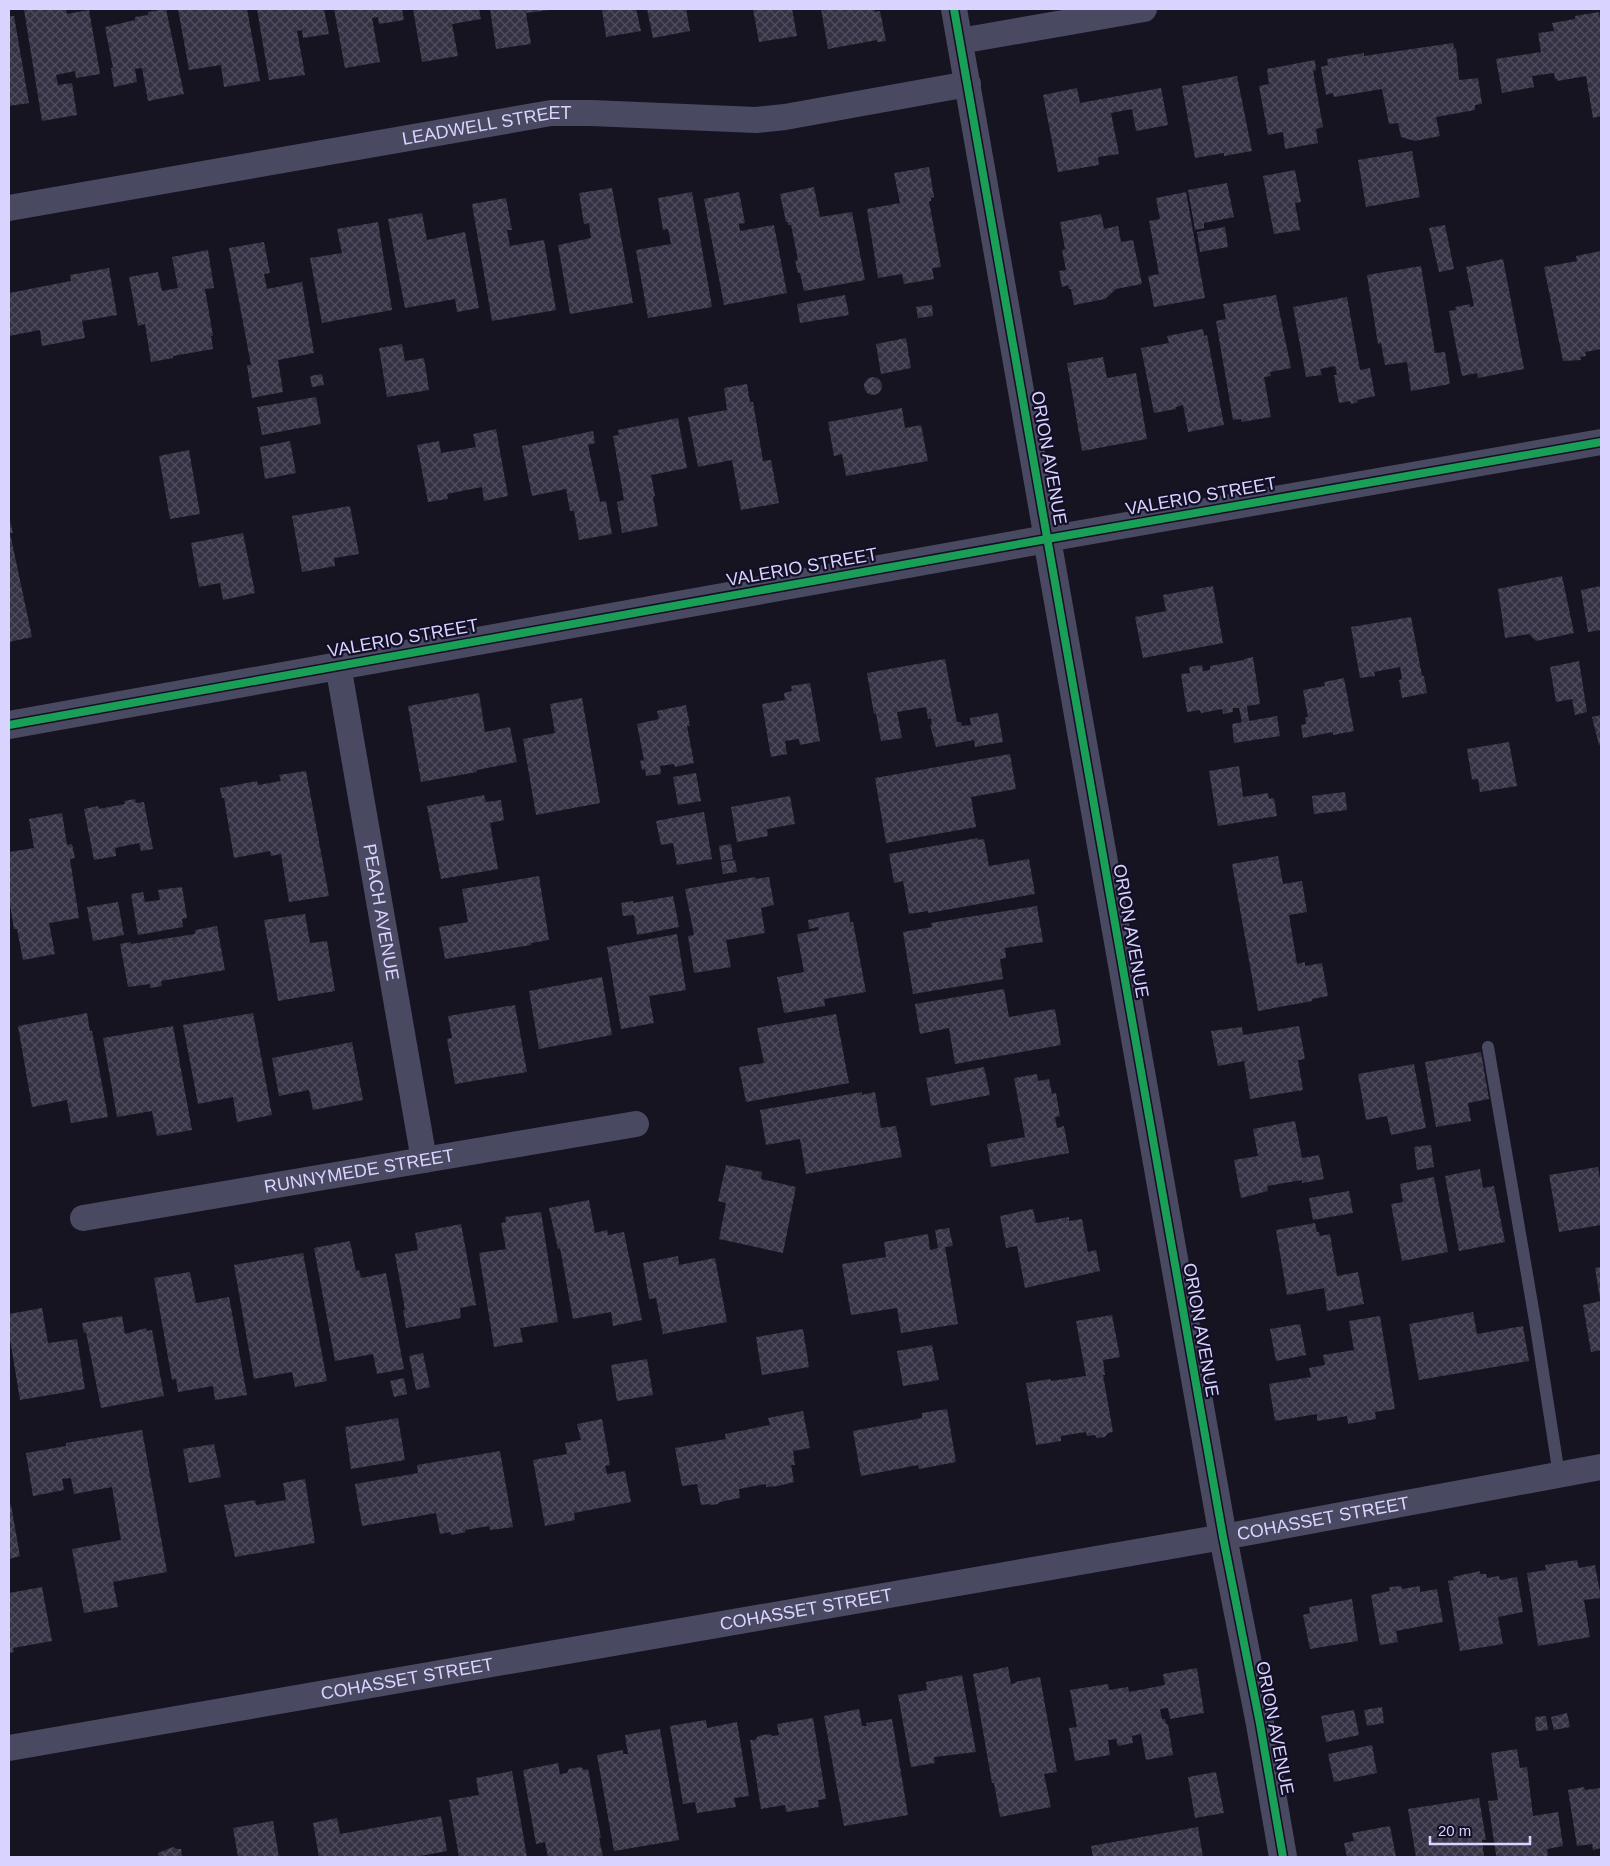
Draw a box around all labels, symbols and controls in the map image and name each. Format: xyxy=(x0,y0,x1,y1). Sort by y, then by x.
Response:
street label: LEADWELL STREET xyxy=(401,103,571,149)
street label: ORION AVENUE xyxy=(1027,389,1071,527)
street label: VALERIO STREET xyxy=(1124,473,1278,519)
street label: VALERIO STREET xyxy=(725,544,879,590)
street label: VALERIO STREET xyxy=(326,615,480,661)
street label: PEACH AVENUE xyxy=(359,842,403,982)
street label: ORION AVENUE xyxy=(1109,862,1153,1000)
street label: RUNNYMEDE STREET xyxy=(263,1145,455,1197)
street label: ORION AVENUE xyxy=(1179,1261,1223,1399)
street label: COHASSET STREET xyxy=(1235,1493,1411,1544)
street label: COHASSET STREET xyxy=(718,1585,894,1634)
street label: COHASSET STREET xyxy=(319,1654,495,1704)
street label: ORION AVENUE xyxy=(1252,1659,1298,1797)
scale bar xyxy=(1430,1814,1530,1846)
text: 20 m xyxy=(1438,1822,1471,1839)

